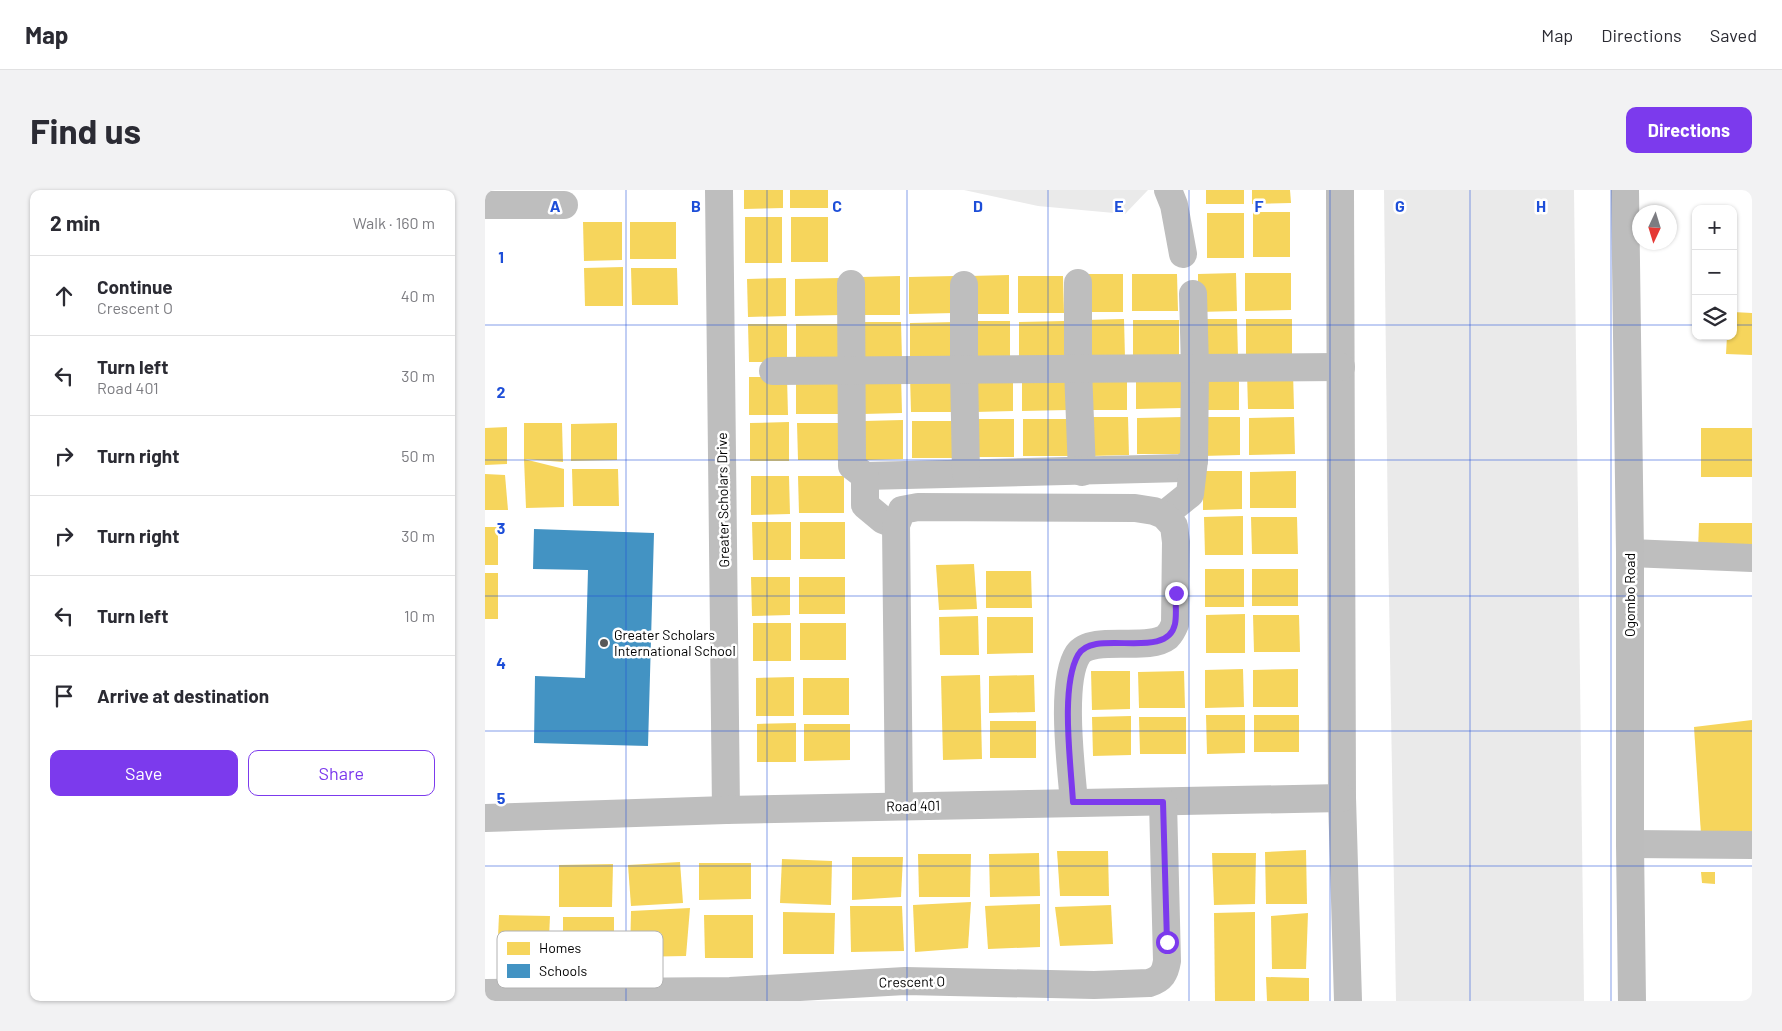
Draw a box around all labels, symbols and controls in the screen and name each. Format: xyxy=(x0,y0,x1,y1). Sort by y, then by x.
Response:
text: Map xyxy=(25,20,68,49)
text: Map xyxy=(1541,24,1573,46)
text: Directions xyxy=(1601,24,1682,46)
text: Saved xyxy=(1710,24,1757,46)
button: Directions xyxy=(1626,107,1752,153)
text: Find us xyxy=(30,109,141,151)
text: A xyxy=(550,196,561,215)
text: B xyxy=(691,196,701,215)
text: C xyxy=(832,196,842,215)
text: D xyxy=(973,196,983,215)
text: E xyxy=(1114,196,1124,215)
text: F xyxy=(1255,196,1264,215)
text: G xyxy=(1395,196,1405,215)
text: H xyxy=(1536,196,1546,215)
north arrow xyxy=(1632,205,1677,250)
map controls xyxy=(1692,205,1737,340)
button: + xyxy=(1692,205,1737,250)
text: 2 min xyxy=(50,210,100,235)
text: Walk · 160 m xyxy=(353,213,435,232)
text: 1 xyxy=(498,247,504,266)
button: − xyxy=(1692,250,1737,295)
text: Continue xyxy=(97,275,173,298)
icon: ahead xyxy=(50,282,78,310)
text: 40 m xyxy=(401,286,435,305)
button: layers xyxy=(1692,295,1737,340)
text: Crescent O xyxy=(97,298,173,317)
text: Turn left xyxy=(97,355,168,378)
icon: left xyxy=(50,362,78,390)
text: 30 m xyxy=(401,366,435,385)
text: Road 401 xyxy=(97,378,159,397)
text: 2 xyxy=(497,382,506,401)
street label: Greater Scholars Drive xyxy=(713,432,732,568)
icon: right xyxy=(50,442,78,470)
text: Turn right xyxy=(97,444,179,467)
text: 50 m xyxy=(401,446,435,465)
text: 3 xyxy=(497,518,505,537)
icon: right xyxy=(50,522,78,550)
text: Turn right xyxy=(97,524,179,547)
text: 30 m xyxy=(401,526,435,545)
street label: Ogombo Road xyxy=(1621,553,1638,637)
route end xyxy=(1165,582,1188,605)
icon: left xyxy=(50,602,78,630)
text: Turn left xyxy=(97,604,168,627)
text: 10 m xyxy=(404,606,435,625)
place label: Greater Scholars International School xyxy=(614,626,736,659)
marker: Greater Scholars International School xyxy=(598,637,610,649)
text: 4 xyxy=(496,653,506,672)
icon: arrive xyxy=(50,682,78,710)
text: Arrive at destination xyxy=(97,684,269,707)
button: Save xyxy=(50,750,238,796)
button: Share xyxy=(248,750,435,796)
text: 5 xyxy=(497,788,506,807)
street label: Road 401 xyxy=(886,797,940,814)
legend xyxy=(497,931,663,988)
route start xyxy=(1156,931,1179,954)
text: Homes xyxy=(539,939,582,956)
text: Schools xyxy=(539,962,587,979)
street label: Crescent O xyxy=(879,972,945,991)

